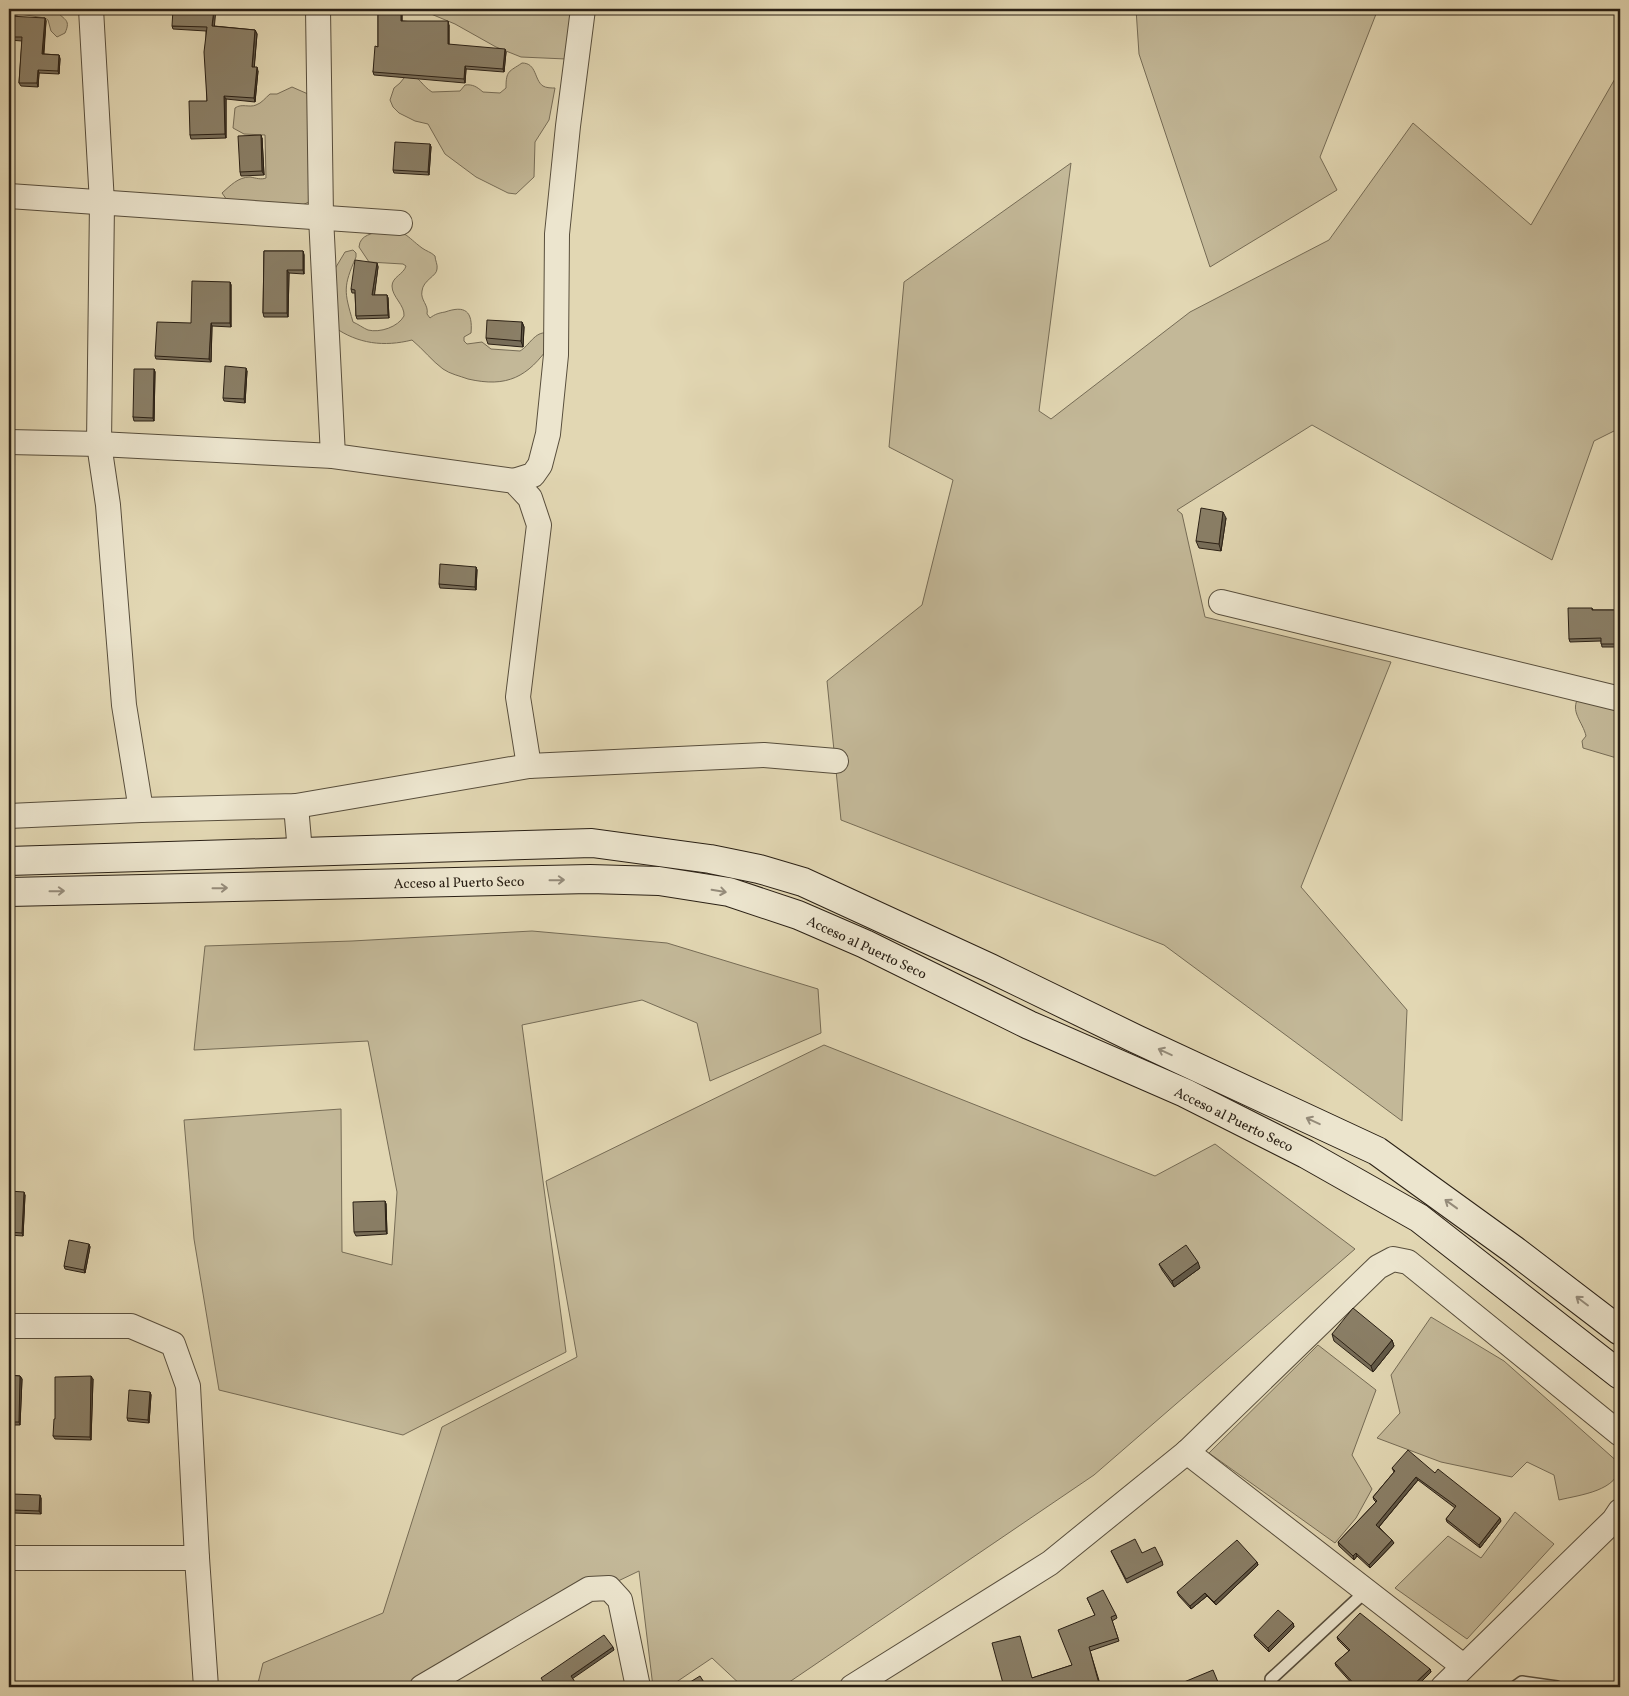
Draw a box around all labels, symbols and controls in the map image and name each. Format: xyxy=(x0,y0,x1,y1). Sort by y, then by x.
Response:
street label: Acceso al Puerto Seco xyxy=(394,873,524,894)
one-way arrow xyxy=(549,875,565,885)
one-way arrow xyxy=(212,883,228,892)
one-way arrow xyxy=(49,886,65,896)
one-way arrow xyxy=(711,886,727,896)
street label: Acceso al Puerto Seco xyxy=(803,912,930,985)
one-way arrow xyxy=(1158,1047,1173,1057)
street label: Acceso al Puerto Seco xyxy=(1171,1083,1296,1158)
one-way arrow xyxy=(1305,1116,1320,1126)
one-way arrow xyxy=(1444,1199,1458,1209)
one-way arrow xyxy=(1575,1296,1588,1307)

